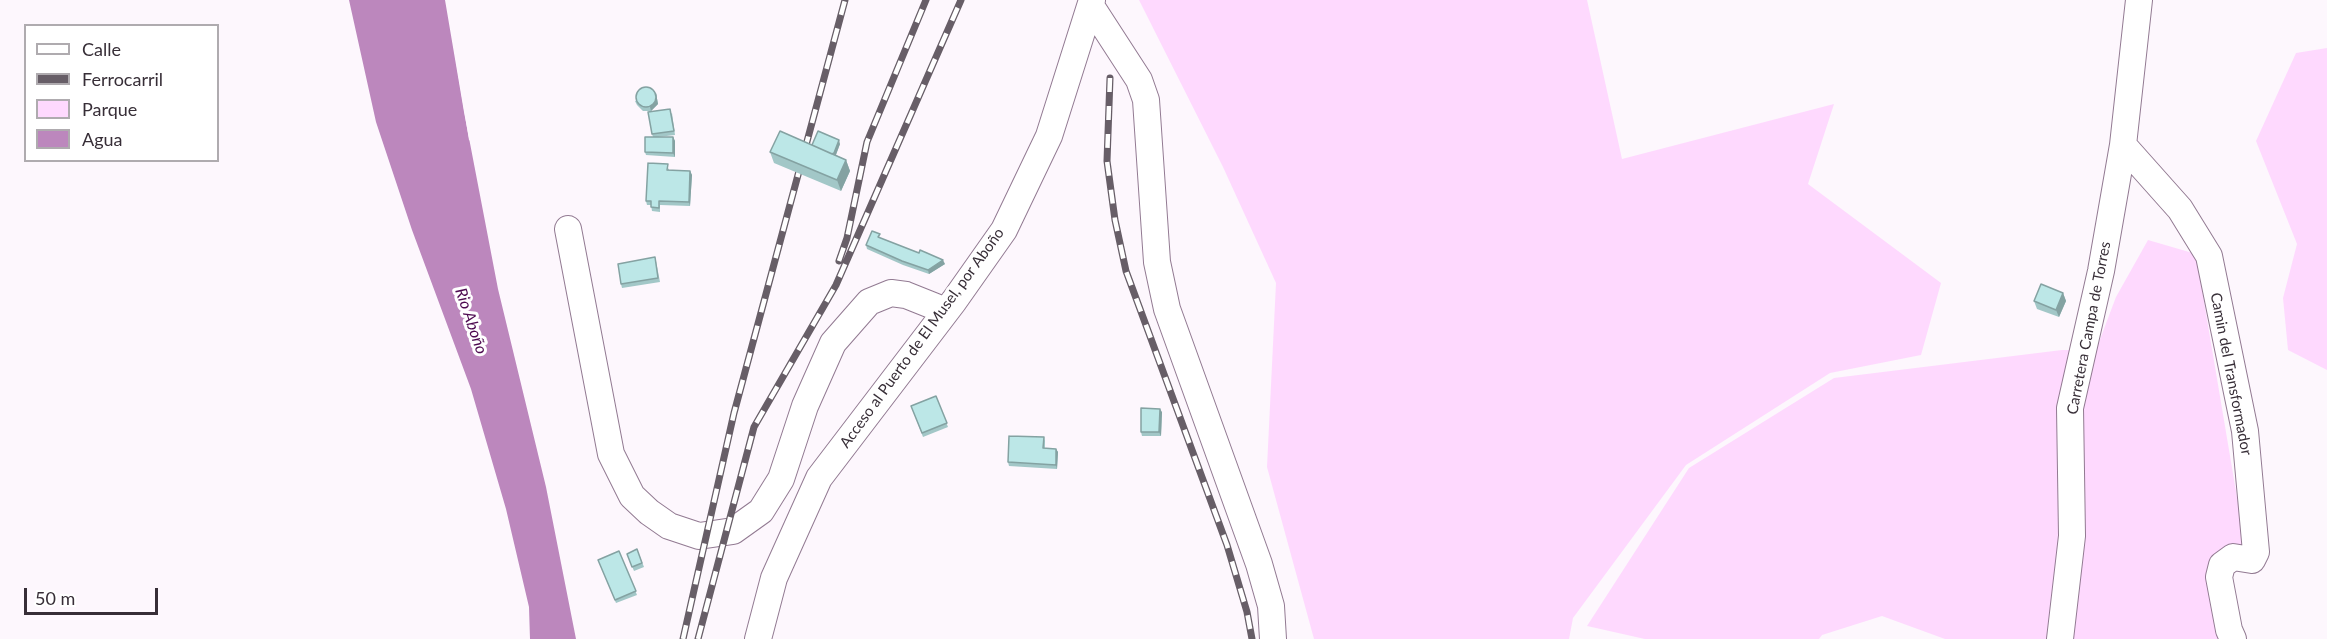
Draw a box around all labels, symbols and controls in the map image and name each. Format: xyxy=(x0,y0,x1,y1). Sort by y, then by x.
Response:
legend xyxy=(24,24,219,162)
text: Calle xyxy=(82,38,121,60)
text: Ferrocarril xyxy=(82,68,163,90)
text: Parque xyxy=(82,98,137,120)
text: Agua xyxy=(82,128,123,150)
street label: Acceso al Puerto de El Musel, por Aboño xyxy=(836,224,1008,452)
street label: Carretera Campa de Torres xyxy=(2063,240,2115,416)
water label: Rio Aboño xyxy=(451,285,491,357)
street label: Camin del Transformador xyxy=(2206,291,2256,457)
scale bar xyxy=(27,576,160,614)
text: 50 m xyxy=(35,587,75,609)

